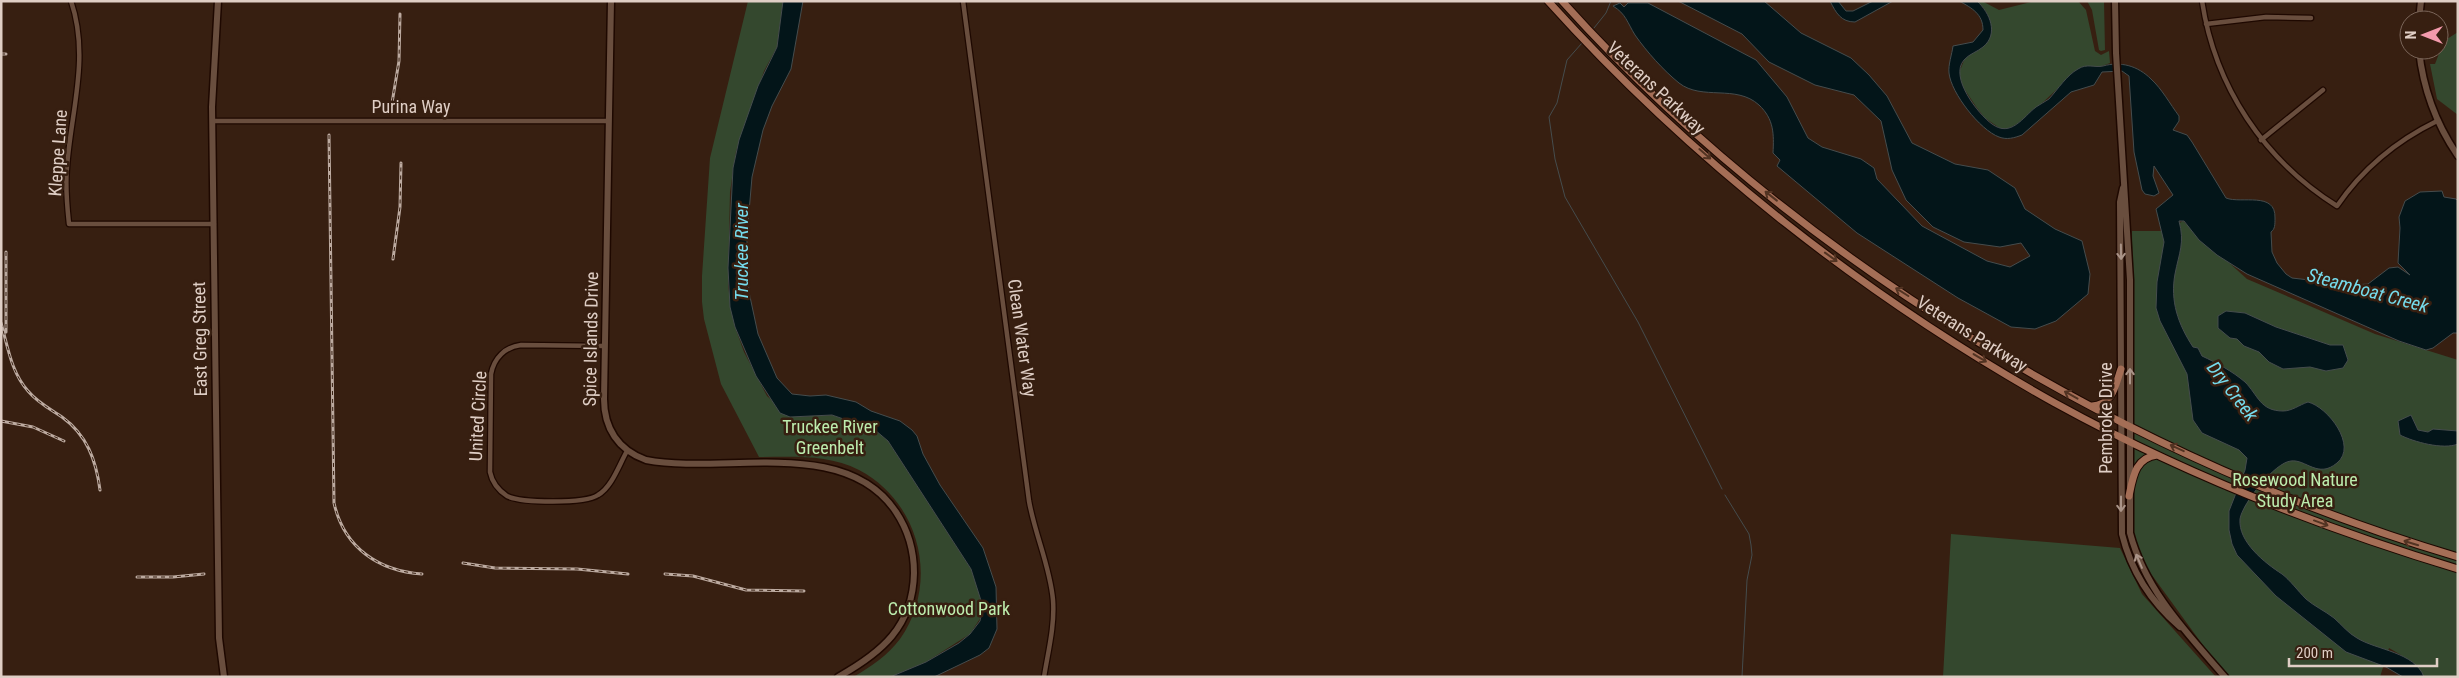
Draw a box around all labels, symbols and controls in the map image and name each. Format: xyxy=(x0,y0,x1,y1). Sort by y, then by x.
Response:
north arrow xyxy=(2399,10,2449,60)
text: N xyxy=(2403,31,2419,39)
street label: Veterans Parkway xyxy=(1603,37,1710,139)
street label: Purina Way xyxy=(371,96,451,117)
street label: Kleppe Lane xyxy=(44,109,71,197)
one-way arrow xyxy=(1699,148,1712,160)
one-way arrow xyxy=(1765,190,1778,201)
water label: Truckee River xyxy=(730,203,753,301)
one-way arrow xyxy=(2116,243,2126,259)
one-way arrow xyxy=(1824,251,1837,262)
water label: Steamboat Creek xyxy=(2305,263,2432,318)
street label: Spice Islands Drive xyxy=(579,272,602,406)
street label: Clean Water Way xyxy=(1004,278,1041,399)
street label: East Greg Street xyxy=(188,281,211,397)
one-way arrow xyxy=(1895,287,1909,297)
street label: Veterans Parkway xyxy=(1913,291,2032,376)
one-way arrow xyxy=(1972,353,1986,363)
water label: Dry Creek xyxy=(2202,357,2264,426)
street label: Pembroke Drive xyxy=(2095,362,2116,474)
one-way arrow xyxy=(2125,368,2135,384)
street label: United Circle xyxy=(465,370,490,462)
one-way arrow xyxy=(2064,389,2078,399)
park label: Truckee River Greenbelt xyxy=(782,416,878,458)
one-way arrow xyxy=(2170,443,2185,453)
park label: Rosewood Nature Study Area xyxy=(2232,469,2358,511)
one-way arrow xyxy=(2116,495,2126,511)
one-way arrow xyxy=(2313,519,2328,529)
one-way arrow xyxy=(2404,538,2419,547)
one-way arrow xyxy=(2133,554,2143,569)
park label: Cottonwood Park xyxy=(888,598,1010,619)
scale bar xyxy=(2289,636,2436,668)
text: 200 m xyxy=(2296,644,2333,662)

